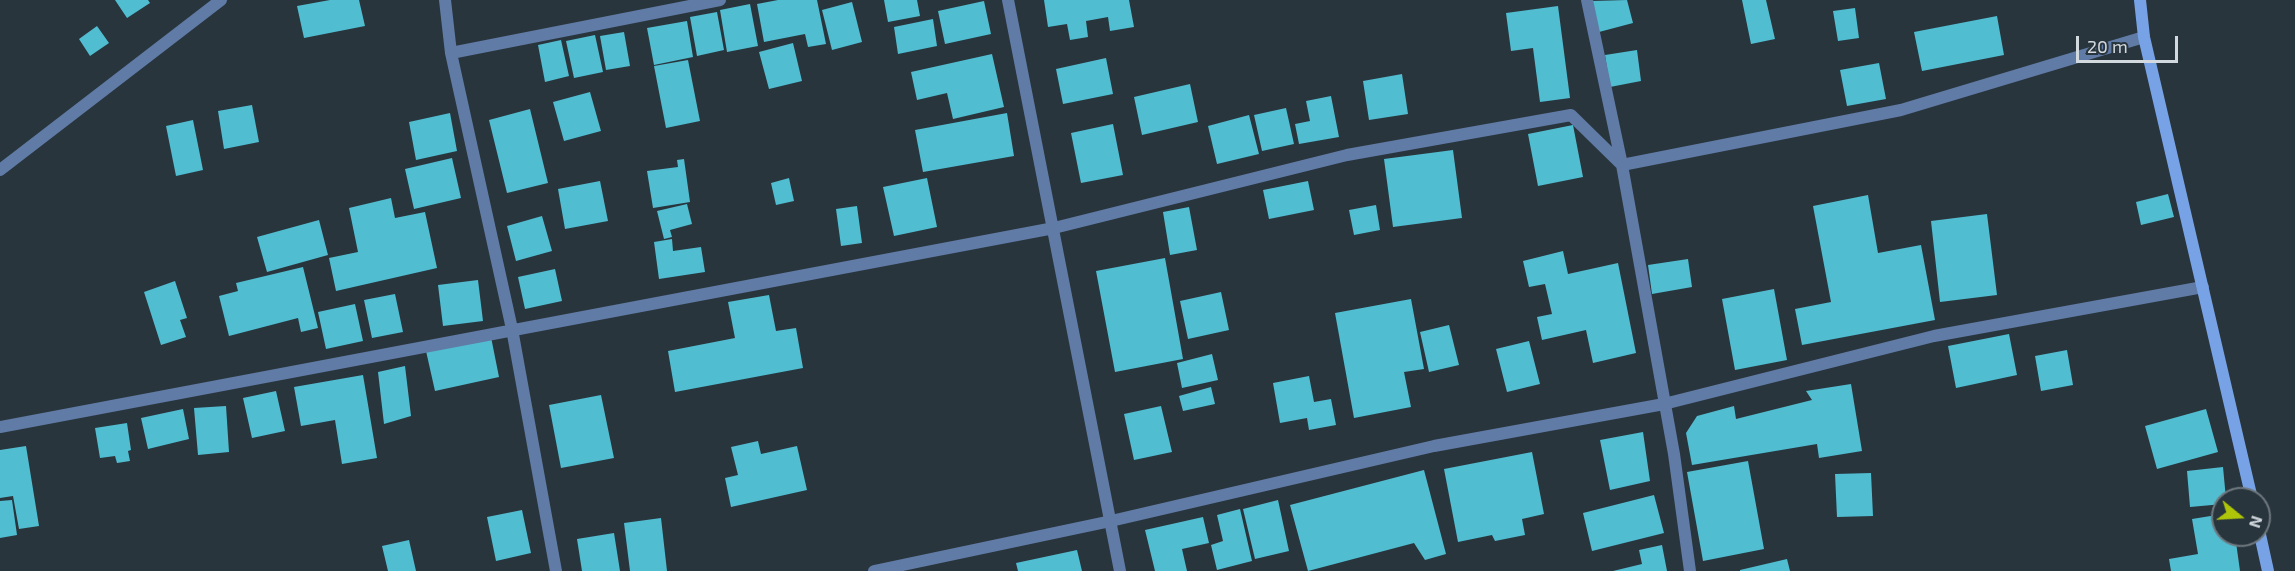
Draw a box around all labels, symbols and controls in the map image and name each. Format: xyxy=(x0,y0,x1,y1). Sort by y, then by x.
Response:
scale bar xyxy=(2079,24,2181,62)
text: 20 m xyxy=(2087,35,2128,57)
north arrow xyxy=(2211,487,2271,547)
text: N xyxy=(2246,514,2268,531)

